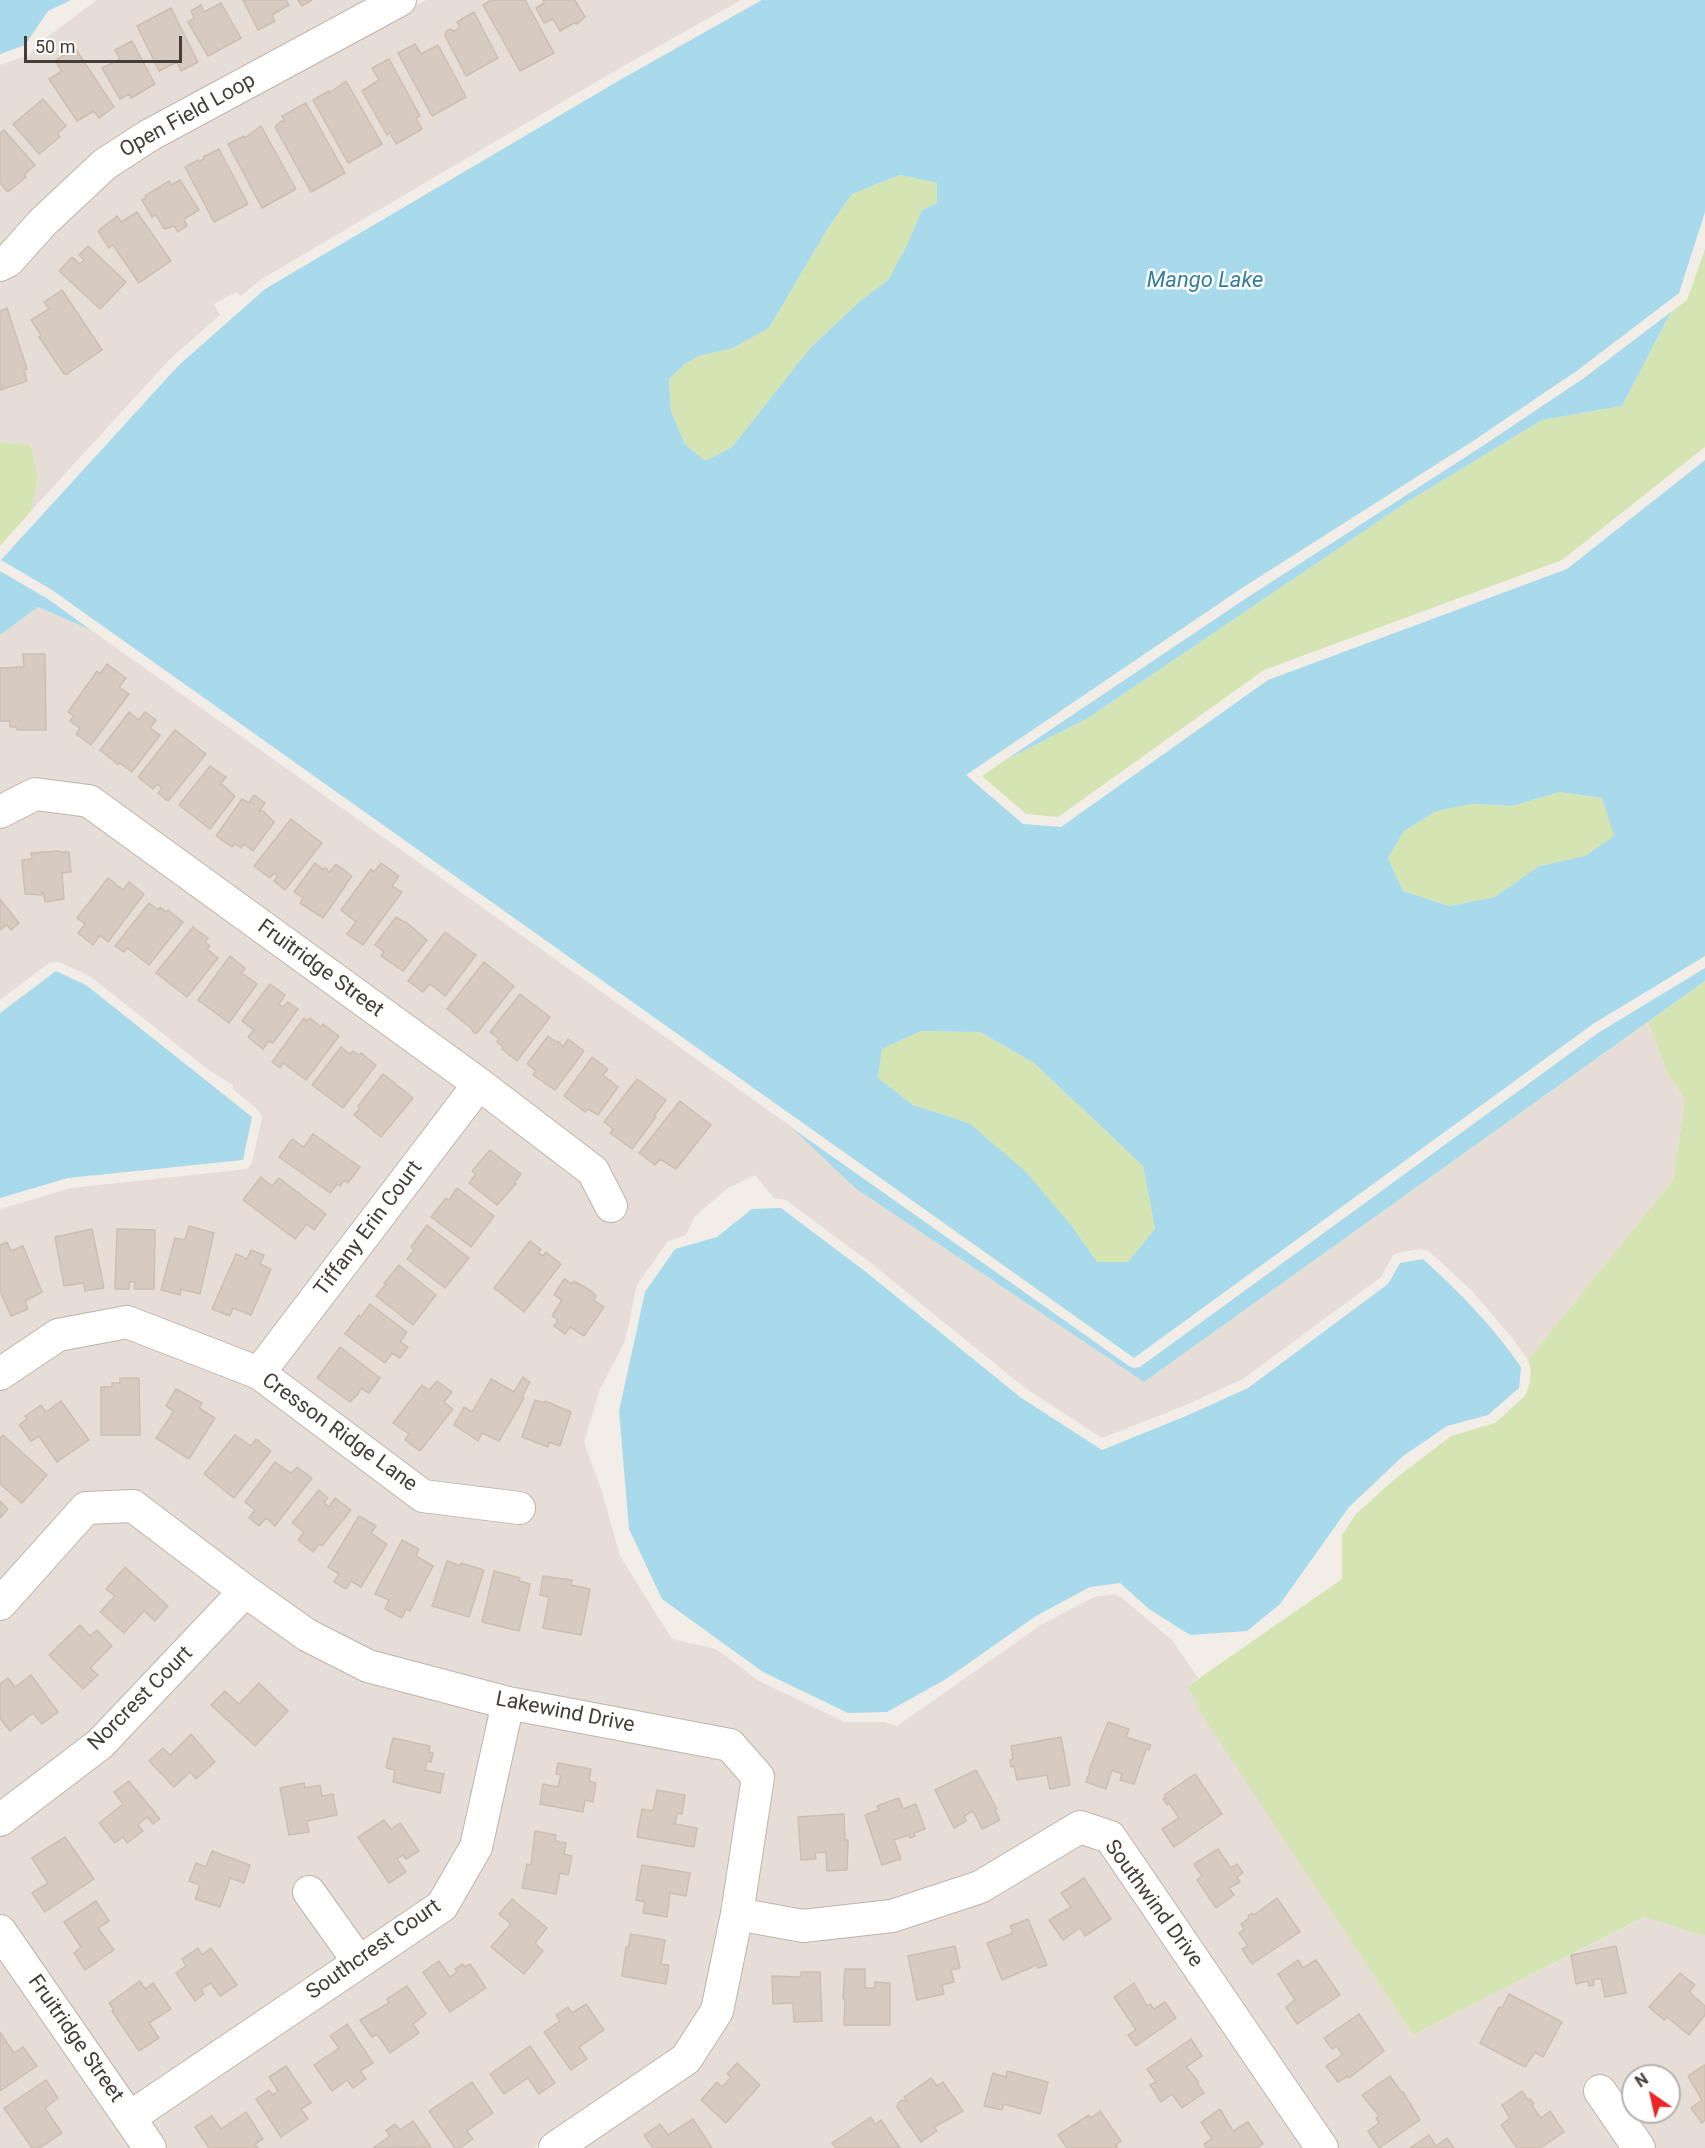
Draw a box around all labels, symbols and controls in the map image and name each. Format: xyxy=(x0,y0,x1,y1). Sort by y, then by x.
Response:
scale bar xyxy=(27,24,184,62)
text: 50 m xyxy=(35,36,75,57)
street label: Open Field Loop xyxy=(116,68,260,164)
water label: Mango Lake xyxy=(1147,268,1263,294)
street label: Fruitridge Street xyxy=(252,915,388,1023)
street label: Tiffany Erin Court xyxy=(310,1156,428,1302)
street label: Cresson Ridge Lane xyxy=(256,1368,422,1498)
street label: Norcrest Court xyxy=(83,1641,199,1757)
street label: Lakewind Drive xyxy=(493,1687,637,1739)
street label: Southwind Drive xyxy=(1098,1835,1208,1973)
street label: Southcrest Court xyxy=(302,1894,446,2006)
street label: Fruitridge Street xyxy=(22,1970,128,2108)
north arrow xyxy=(1621,2064,1681,2124)
text: N xyxy=(1632,2069,1652,2091)

